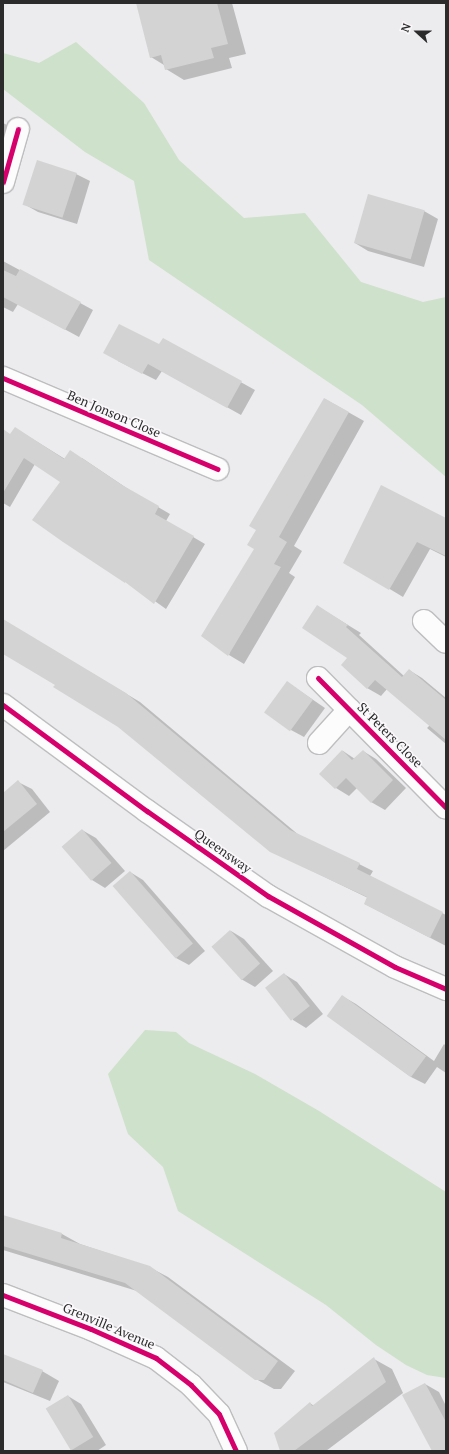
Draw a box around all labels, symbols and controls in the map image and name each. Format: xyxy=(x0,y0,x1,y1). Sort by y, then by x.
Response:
north arrow xyxy=(397,12,437,52)
text: N xyxy=(398,21,414,34)
street label: Ben Jonson Close xyxy=(65,387,163,441)
street label: St Peters Close xyxy=(354,699,426,771)
street label: Queensway xyxy=(191,826,255,876)
street label: Grenville Avenue xyxy=(60,1300,158,1352)

